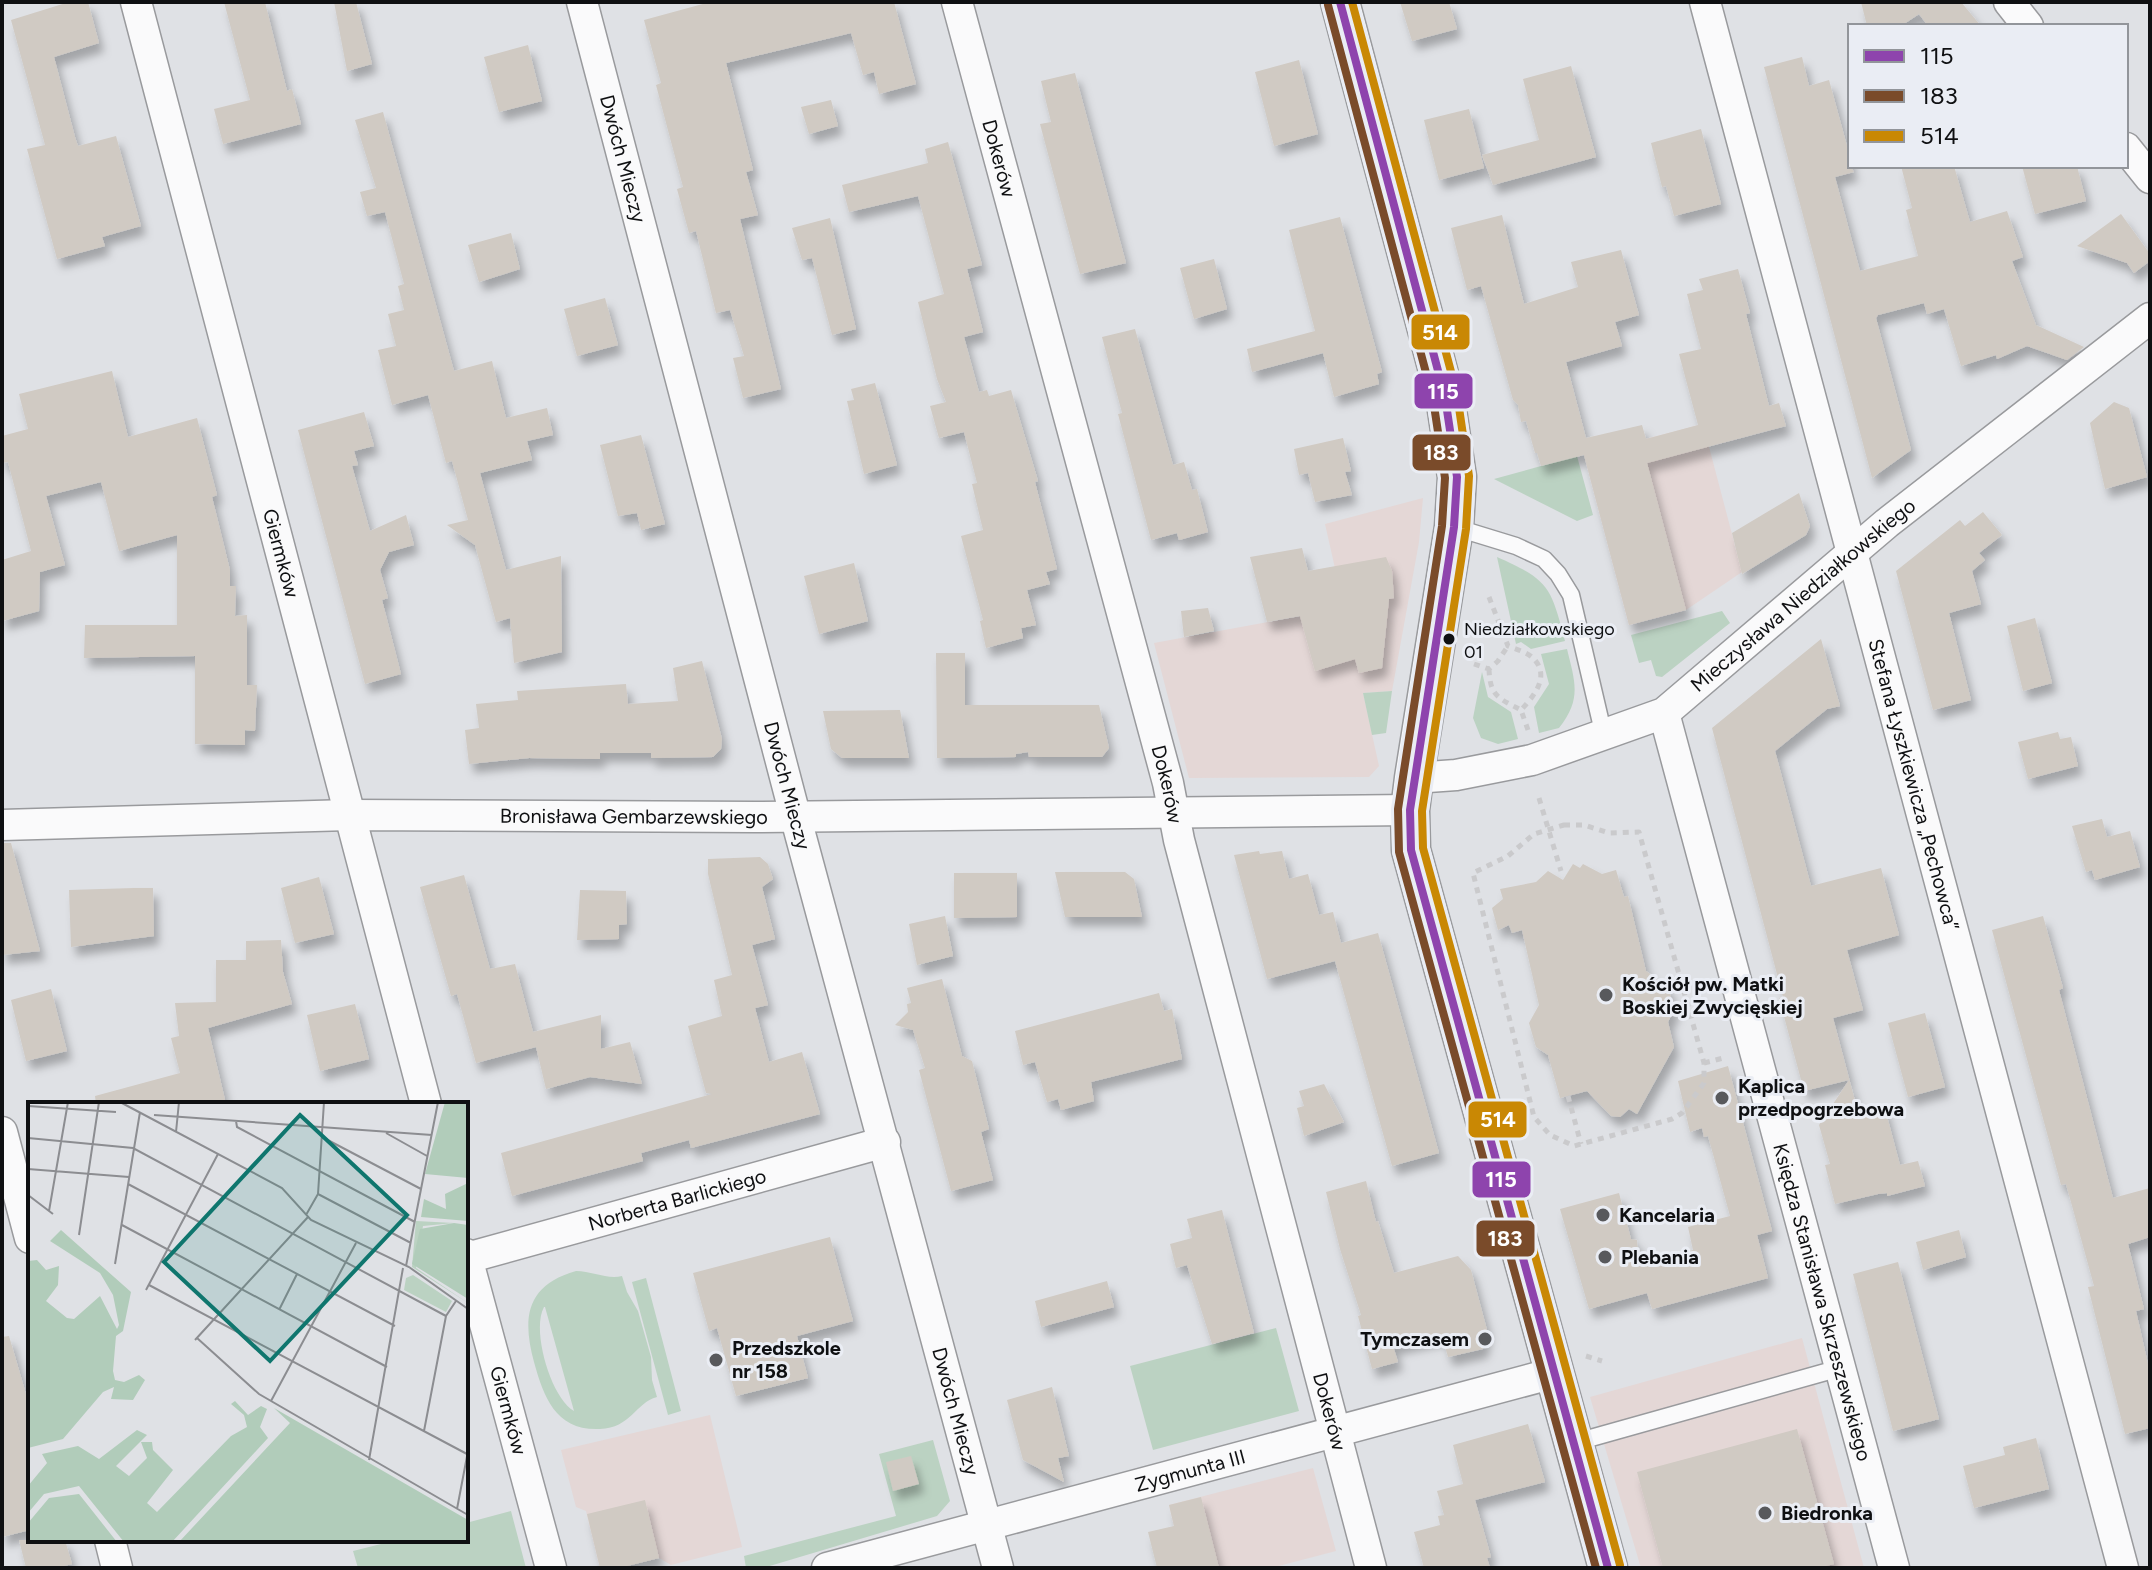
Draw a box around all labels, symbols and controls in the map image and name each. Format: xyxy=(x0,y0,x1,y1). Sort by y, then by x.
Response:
legend xyxy=(1848,24,2128,168)
text: 115 xyxy=(1920,41,1954,70)
text: 183 xyxy=(1920,81,1958,110)
street label: Dwóch Mieczy xyxy=(595,92,651,226)
street label: Dokerów xyxy=(977,117,1021,200)
text: 514 xyxy=(1920,121,1959,150)
line badge: 514 xyxy=(1410,313,1471,351)
text: 514 xyxy=(1422,319,1458,346)
line badge: 115 xyxy=(1413,372,1474,410)
text: 115 xyxy=(1427,378,1459,405)
line badge: 183 xyxy=(1411,433,1472,472)
text: 183 xyxy=(1424,439,1458,466)
street label: Mieczysława Niedziałkowskiego xyxy=(1686,493,1920,697)
street label: Giermków xyxy=(258,506,304,601)
place label: Niedziałkowskiego 01 xyxy=(1464,618,1615,663)
marker: Niedziałkowskiego 01 xyxy=(1441,631,1457,647)
street label: Stefana Łyszkiewicza „Pechowca” xyxy=(1864,636,1964,933)
street label: Dwóch Mieczy xyxy=(759,719,816,853)
street label: Dokerów xyxy=(1146,742,1188,826)
street label: Bronisława Gembarzewskiego xyxy=(500,804,768,829)
place label: Kościół pw. Matki Boskiej Zwycięskiej xyxy=(1622,972,1803,1019)
marker: Kościół pw. Matki Boskiej Zwycięskiej xyxy=(1597,986,1615,1004)
place label: Kaplica przedpogrzebowa xyxy=(1738,1074,1904,1121)
marker: Kaplica przedpogrzebowa xyxy=(1713,1089,1731,1107)
line badge: 514 xyxy=(1467,1100,1528,1139)
inset map xyxy=(28,1102,468,1542)
text: 514 xyxy=(1480,1106,1516,1133)
street label: Księdza Stanisława Skrzeszewskiego xyxy=(1768,1140,1877,1464)
line badge: 115 xyxy=(1471,1160,1532,1199)
street label: Norberta Barlickiego xyxy=(585,1164,769,1236)
text: 115 xyxy=(1485,1166,1517,1193)
place label: Kancelaria xyxy=(1619,1203,1715,1227)
marker: Kancelaria xyxy=(1594,1206,1612,1224)
line badge: 183 xyxy=(1475,1219,1536,1258)
text: 183 xyxy=(1488,1225,1522,1252)
place label: Plebania xyxy=(1621,1245,1699,1269)
marker: Plebania xyxy=(1596,1248,1614,1266)
place label: Tymczasem xyxy=(1360,1327,1469,1351)
marker: Tymczasem xyxy=(1476,1330,1494,1348)
place label: Przedszkole nr 158 xyxy=(732,1336,841,1383)
street label: Dwóch Mieczy xyxy=(927,1345,985,1478)
marker: Przedszkole nr 158 xyxy=(707,1351,725,1369)
street label: Giermków xyxy=(485,1363,532,1458)
street label: Dokerów xyxy=(1308,1370,1352,1453)
street label: Zygmunta III xyxy=(1132,1444,1248,1497)
place label: Biedronka xyxy=(1781,1501,1873,1525)
marker: Biedronka xyxy=(1756,1504,1774,1522)

